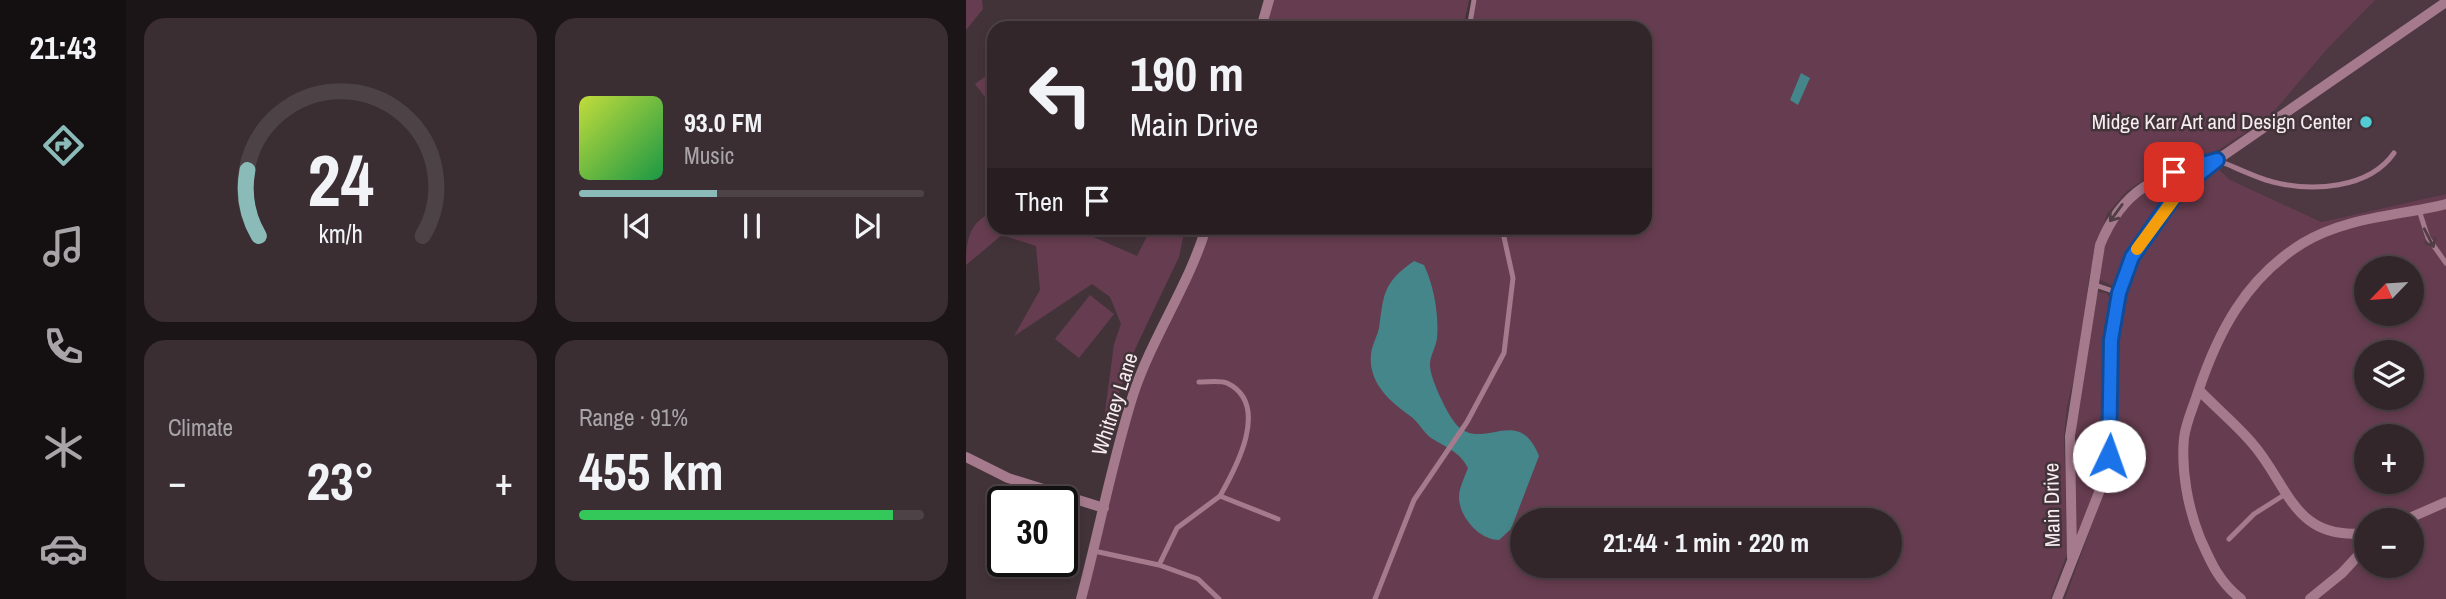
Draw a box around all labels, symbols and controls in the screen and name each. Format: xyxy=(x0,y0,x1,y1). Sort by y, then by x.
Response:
text: 21:43 xyxy=(29,26,97,69)
text: 190 m xyxy=(1130,40,1244,106)
icon: left xyxy=(1015,49,1106,140)
text: Main Drive xyxy=(1130,103,1258,146)
text: 93.0 FM xyxy=(684,105,762,140)
place label: Midge Karr Art and Design Center xyxy=(2092,107,2352,136)
marker: Midge Karr Art and Design Center xyxy=(2358,114,2374,130)
icon: directions xyxy=(39,121,88,170)
text: 24 xyxy=(307,132,374,230)
text: Music xyxy=(684,140,734,171)
pin xyxy=(2144,142,2204,202)
icon: arrive xyxy=(2155,153,2193,191)
icon: arrive xyxy=(1078,182,1116,220)
text: Then xyxy=(1015,184,1064,219)
one-way arrow xyxy=(2109,203,2123,222)
icon: previous xyxy=(618,207,656,245)
icon: pause xyxy=(733,207,771,245)
icon: next xyxy=(848,207,886,245)
text: km/h xyxy=(318,217,363,251)
icon: music xyxy=(39,222,88,271)
one-way arrow xyxy=(2422,227,2436,248)
north arrow xyxy=(2354,256,2424,326)
map controls xyxy=(2354,256,2424,578)
icon: phone xyxy=(39,322,88,371)
button: layers xyxy=(2354,340,2424,410)
street label: Whitney Lane xyxy=(1084,349,1145,459)
text: Range · 91% xyxy=(579,402,688,433)
text: Climate xyxy=(168,412,233,443)
position arrow xyxy=(2072,419,2146,493)
icon: climate xyxy=(39,423,88,472)
button: + xyxy=(2354,424,2424,494)
text: 455 km xyxy=(579,436,724,506)
text: 23° xyxy=(306,446,375,516)
text: − xyxy=(168,456,186,507)
text: + xyxy=(495,456,513,507)
street label: Main Drive xyxy=(2036,463,2067,547)
speed limit sign: 30 xyxy=(987,486,1078,577)
button: − xyxy=(2354,508,2424,578)
icon: car xyxy=(39,524,88,573)
text: 21:44 · 1 min · 220 m xyxy=(1603,525,1809,560)

